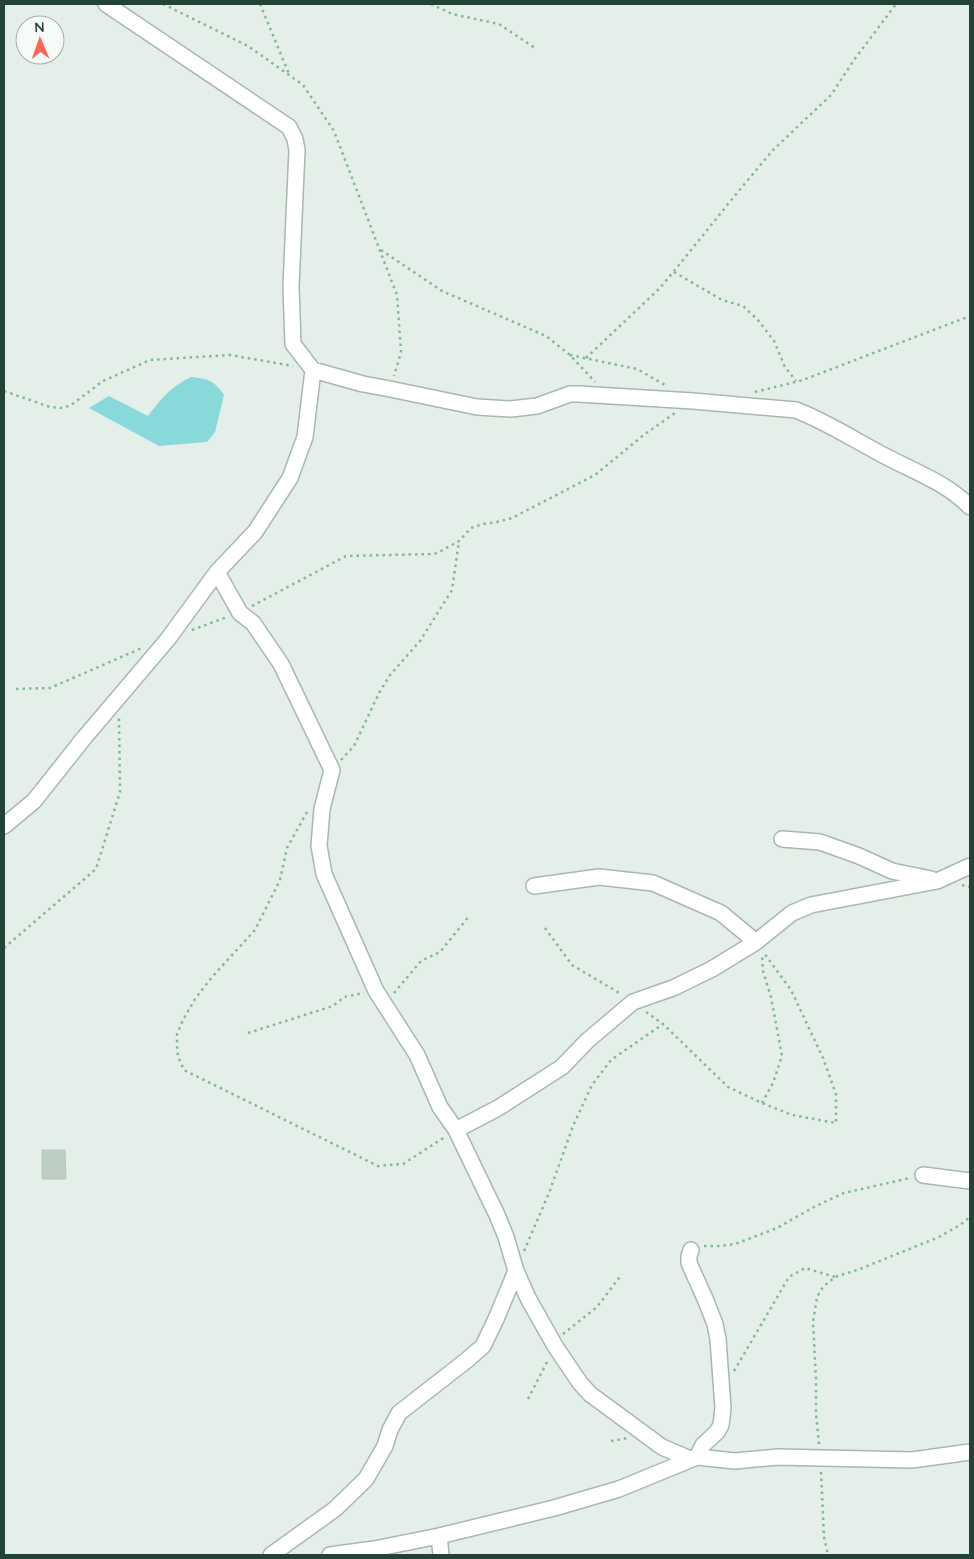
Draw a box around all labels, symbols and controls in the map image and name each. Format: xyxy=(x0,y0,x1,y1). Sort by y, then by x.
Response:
north arrow xyxy=(15,15,65,65)
text: N xyxy=(34,18,45,36)

